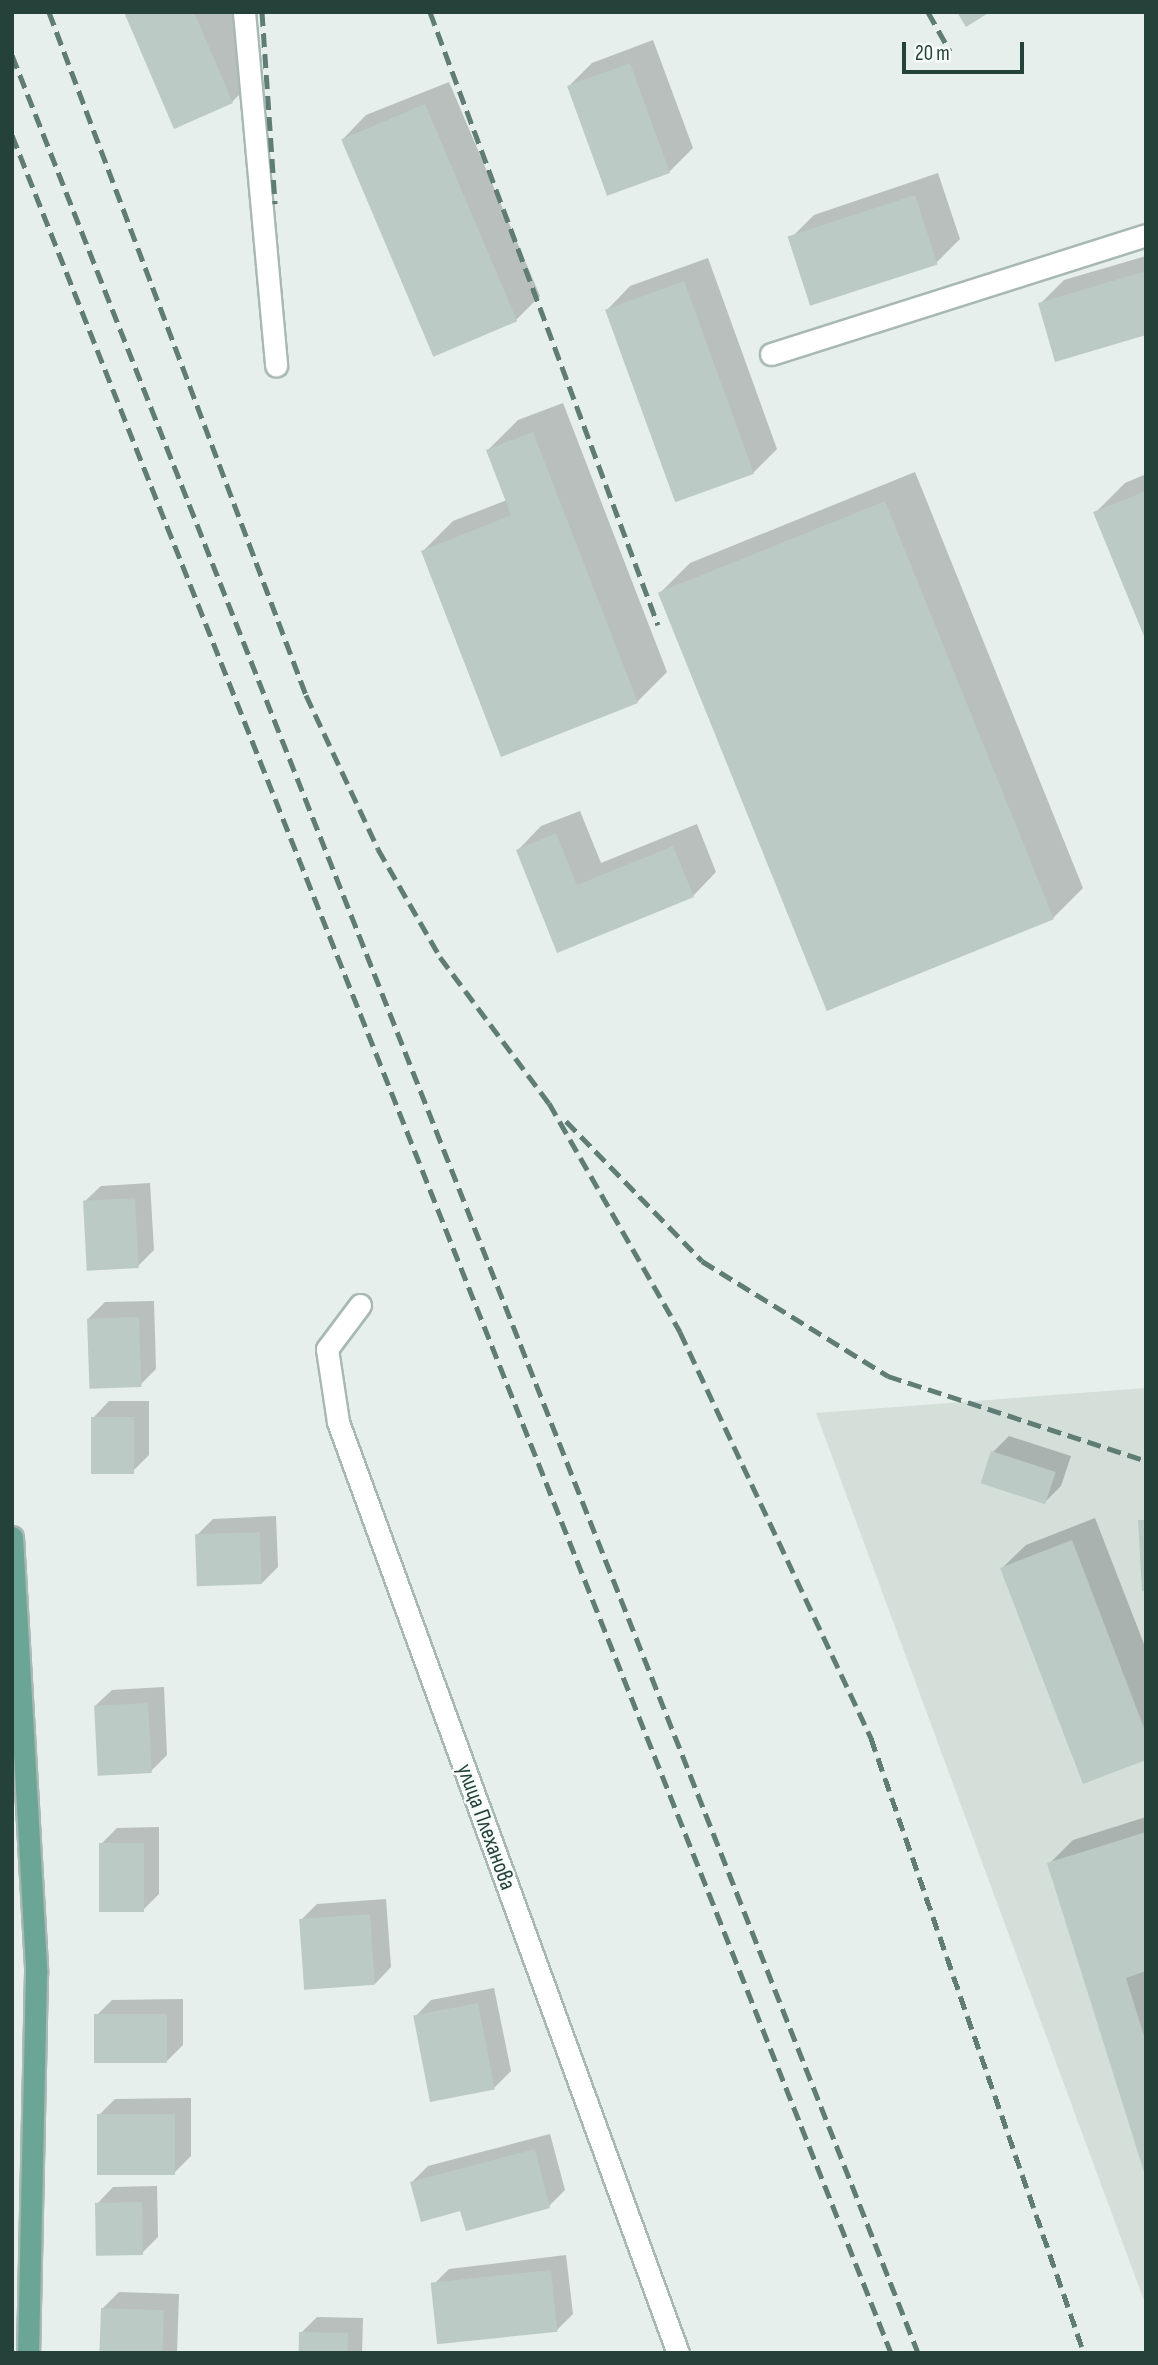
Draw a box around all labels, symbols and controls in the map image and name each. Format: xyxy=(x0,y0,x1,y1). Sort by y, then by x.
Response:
scale bar xyxy=(906,28,1028,72)
text: 20 m xyxy=(915,41,950,66)
street label: улица Плеханова xyxy=(450,1760,522,1894)

